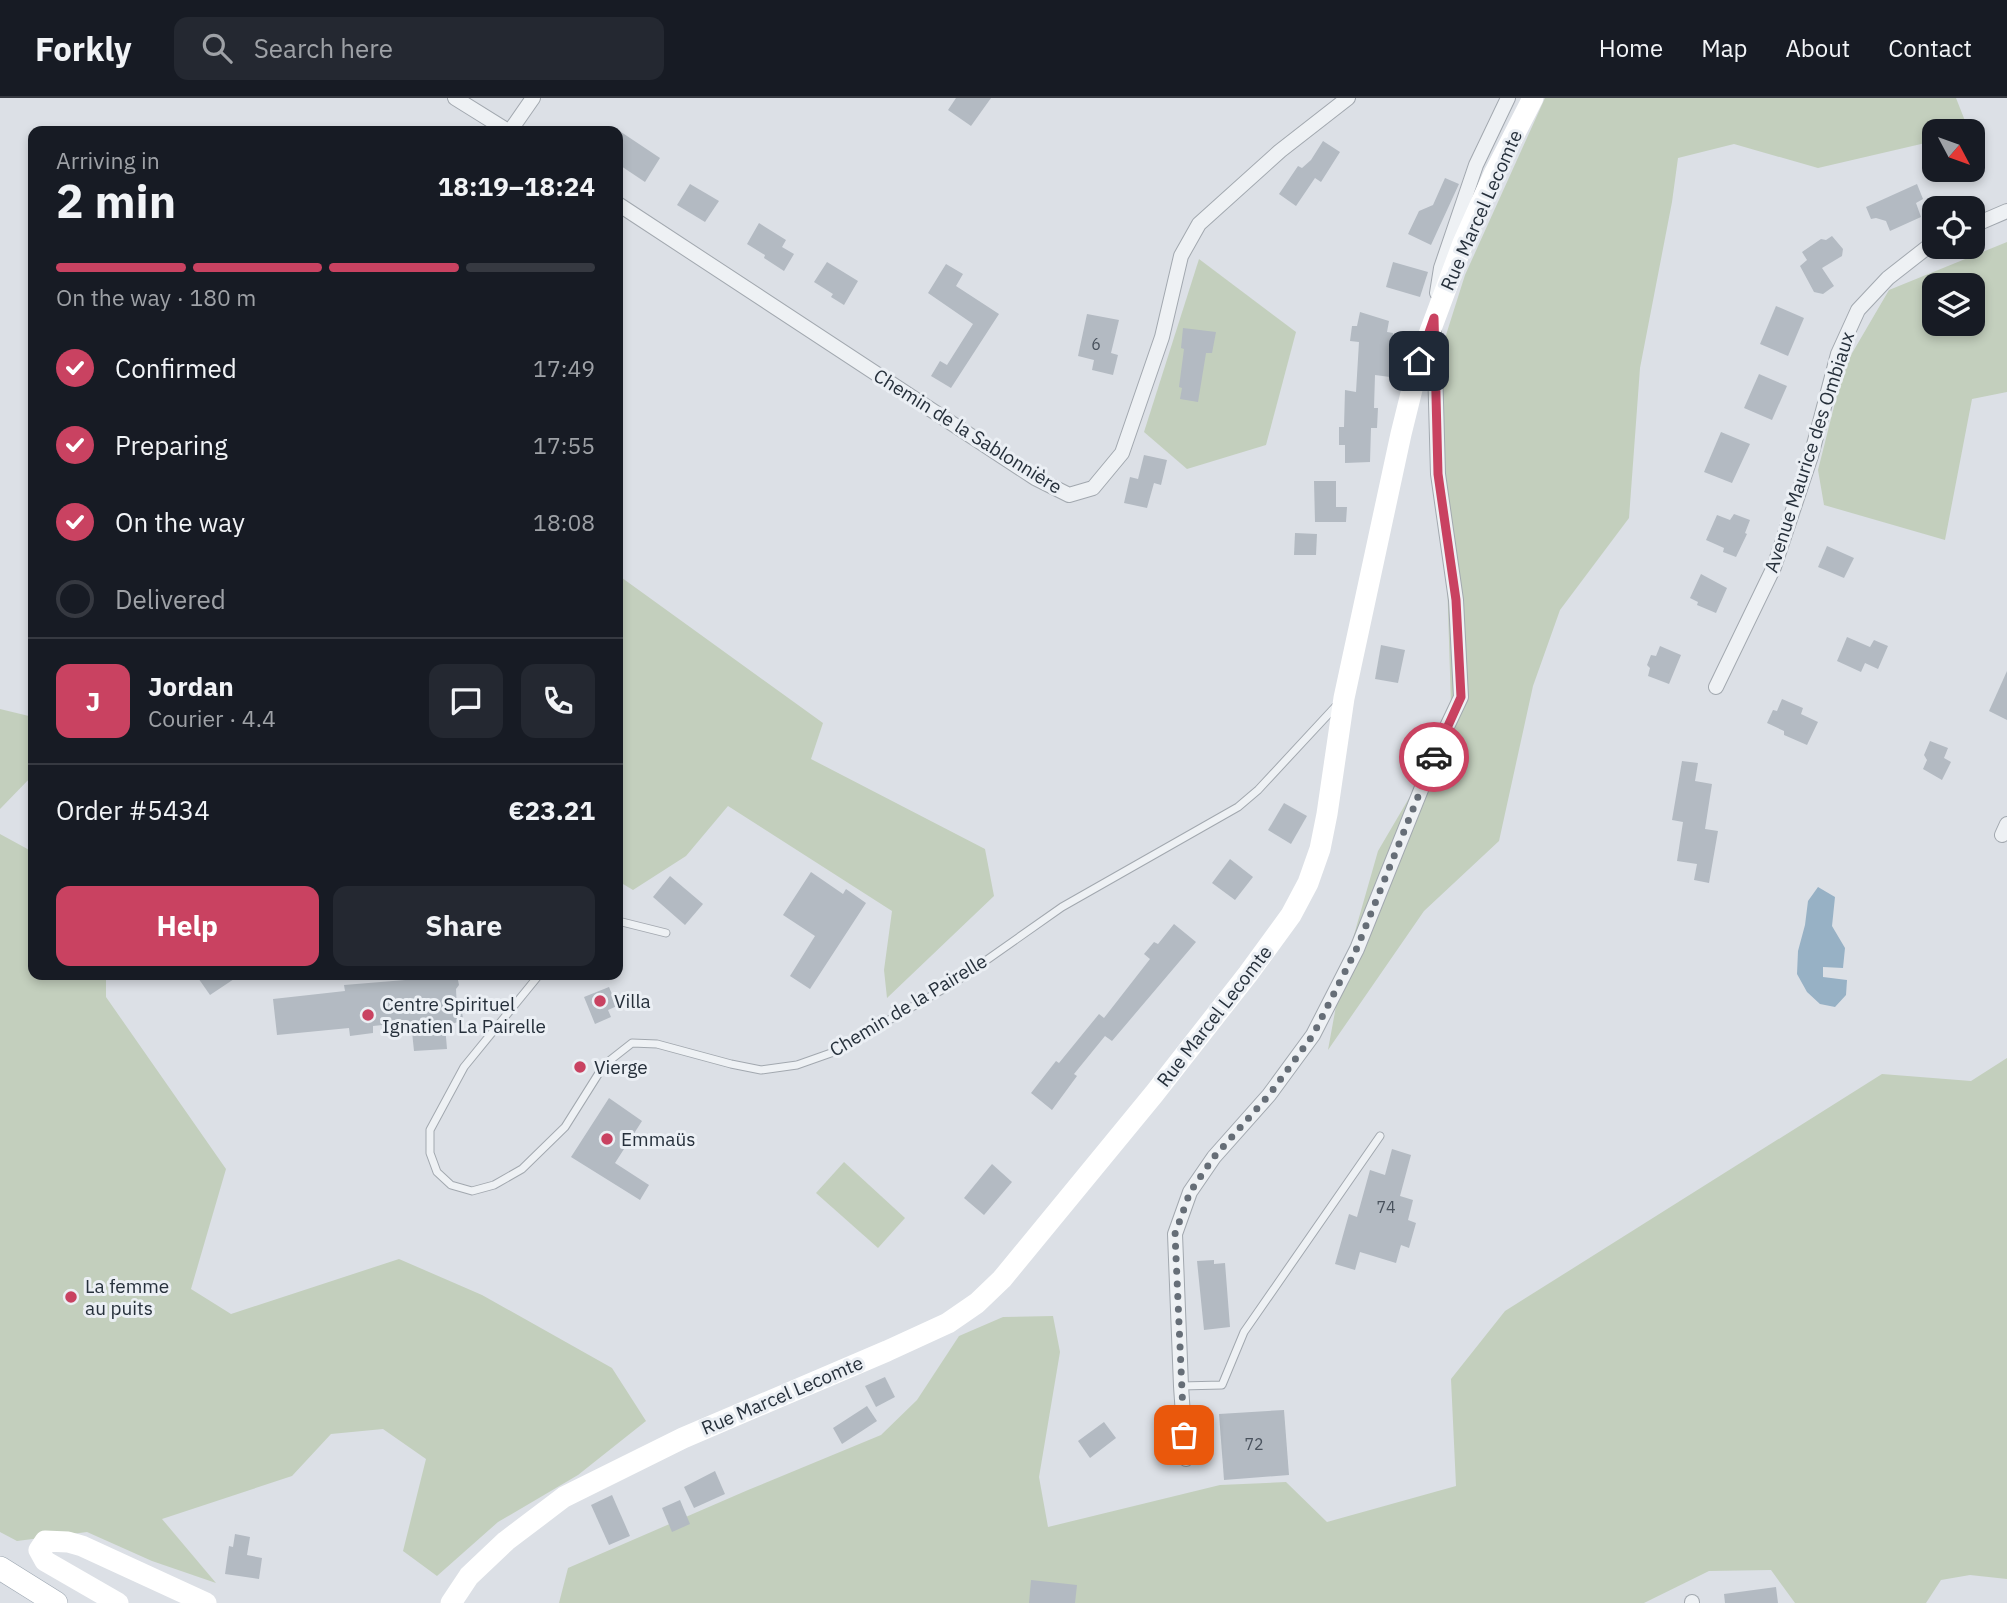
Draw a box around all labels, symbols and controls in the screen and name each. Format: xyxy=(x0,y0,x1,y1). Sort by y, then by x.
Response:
search box xyxy=(174,17,664,80)
text: Forkly xyxy=(35,27,132,70)
icon: search xyxy=(198,29,236,67)
text: Search here xyxy=(254,31,393,65)
text: Home xyxy=(1599,32,1663,64)
text: Map xyxy=(1701,32,1747,64)
text: About xyxy=(1785,32,1850,64)
text: Contact xyxy=(1888,32,1972,64)
north arrow xyxy=(1922,119,1984,182)
map controls xyxy=(1922,119,1985,336)
street label: Rue Marcel Lecomte xyxy=(1435,126,1527,294)
text: Arriving in xyxy=(56,145,160,175)
text: 18:19–18:24 xyxy=(438,169,595,203)
text: 2 min xyxy=(56,171,176,231)
button: locate xyxy=(1922,196,1985,259)
button: layers xyxy=(1922,273,1985,336)
text: On the way · 180 m xyxy=(56,282,256,312)
street label: Avenue Maurice des Ombiaux xyxy=(1759,328,1859,576)
pin xyxy=(1389,331,1449,391)
house number: 6 xyxy=(1091,334,1101,354)
icon: home xyxy=(1400,342,1438,380)
icon: check xyxy=(56,349,94,387)
text: Confirmed xyxy=(115,351,237,385)
text: 17:49 xyxy=(533,353,595,383)
street label: Chemin de la Sablonnière xyxy=(869,363,1067,499)
icon: check xyxy=(56,426,94,464)
text: Preparing xyxy=(115,428,228,462)
text: 17:55 xyxy=(533,430,595,460)
icon: check xyxy=(56,503,94,541)
text: On the way xyxy=(115,505,245,539)
text: 18:08 xyxy=(533,507,595,537)
text: Delivered xyxy=(115,582,226,616)
button: chat xyxy=(429,664,503,738)
button: phone xyxy=(521,664,595,738)
text: Jordan xyxy=(148,669,234,703)
text: J xyxy=(86,684,100,718)
text: Courier · 4.4 xyxy=(148,703,276,733)
courier xyxy=(1399,722,1469,792)
icon: car xyxy=(1415,738,1453,776)
text: Order #5434 xyxy=(56,793,210,827)
text: €23.21 xyxy=(508,793,595,827)
button: Help xyxy=(56,886,319,966)
button: Share xyxy=(333,886,595,966)
street label: Rue Marcel Lecomte xyxy=(1151,940,1277,1092)
street label: Chemin de la Pairelle xyxy=(825,948,991,1062)
place label: Villa xyxy=(614,989,651,1013)
place label: Centre Spirituel Ignatien La Pairelle xyxy=(382,992,546,1038)
marker: Villa xyxy=(592,993,608,1009)
marker: Centre Spirituel Ignatien La Pairelle xyxy=(360,1007,376,1023)
place label: Vierge xyxy=(594,1055,648,1079)
marker: Vierge xyxy=(572,1059,588,1075)
place label: Emmaüs xyxy=(621,1127,695,1151)
marker: Emmaüs xyxy=(599,1131,615,1147)
house number: 74 xyxy=(1376,1197,1396,1217)
place label: La femme au puits xyxy=(85,1274,169,1320)
marker: La femme au puits xyxy=(63,1289,79,1305)
street label: Rue Marcel Lecomte xyxy=(698,1350,866,1440)
pin xyxy=(1154,1405,1214,1465)
icon: bag xyxy=(1165,1416,1203,1454)
house number: 72 xyxy=(1244,1434,1264,1454)

